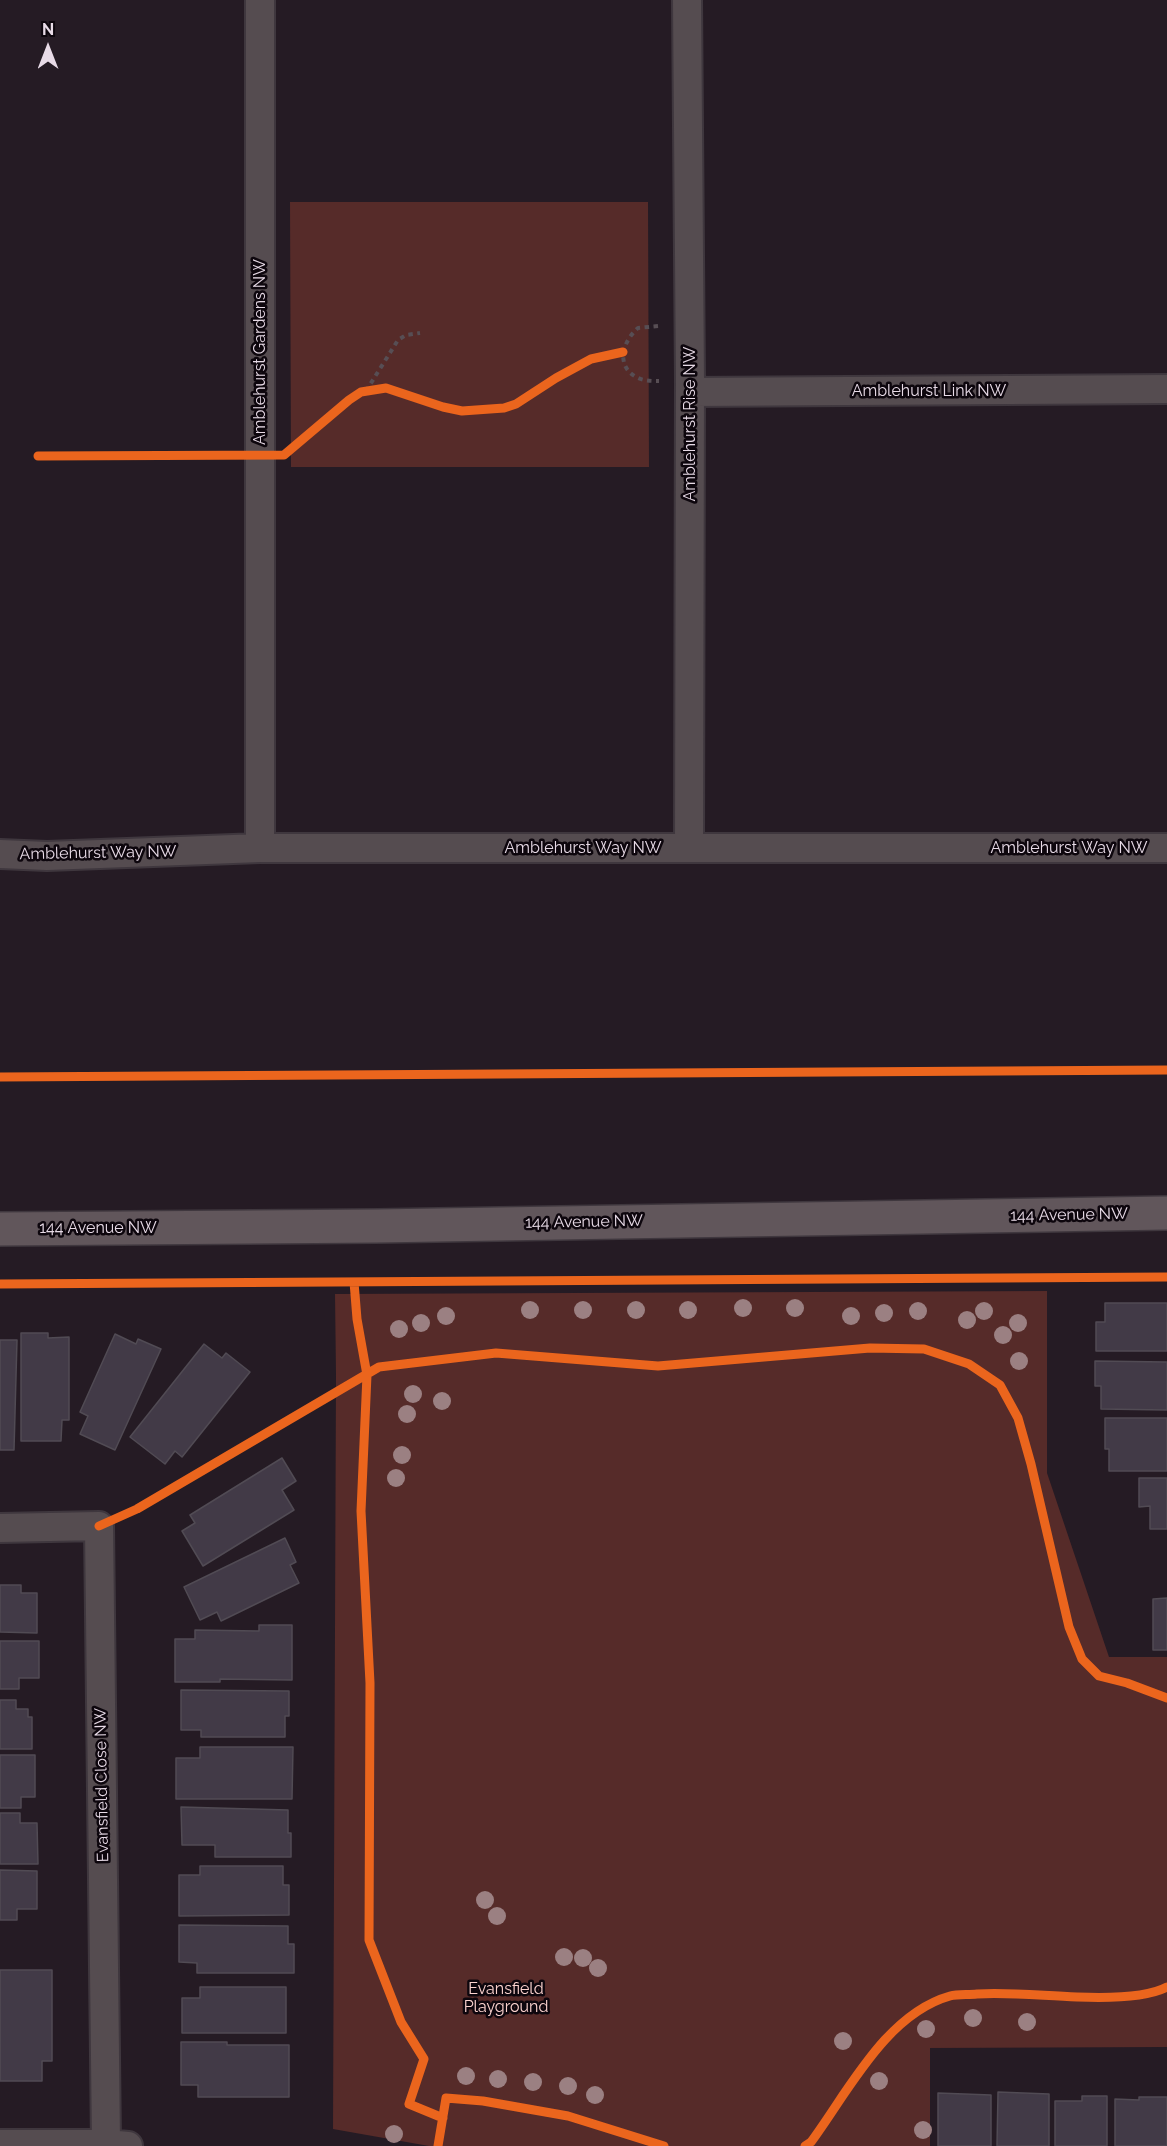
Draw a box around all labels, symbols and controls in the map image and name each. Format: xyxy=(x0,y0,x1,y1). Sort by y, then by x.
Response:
north arrow xyxy=(18,18,78,78)
text: N xyxy=(42,20,54,39)
street label: Amblehurst Gardens NW xyxy=(250,259,270,445)
street label: Amblehurst Rise NW xyxy=(680,347,700,501)
street label: Amblehurst Link NW xyxy=(852,381,1006,401)
street label: Amblehurst Way NW xyxy=(505,838,661,858)
street label: Amblehurst Way NW xyxy=(991,838,1147,858)
street label: Amblehurst Way NW xyxy=(19,842,177,864)
street label: 144 Avenue NW xyxy=(1010,1204,1128,1226)
street label: 144 Avenue NW xyxy=(525,1211,643,1233)
street label: 144 Avenue NW xyxy=(39,1218,157,1238)
street label: Evansfield Close NW xyxy=(91,1708,113,1862)
park label: Evansfield Playground xyxy=(464,1979,548,2017)

